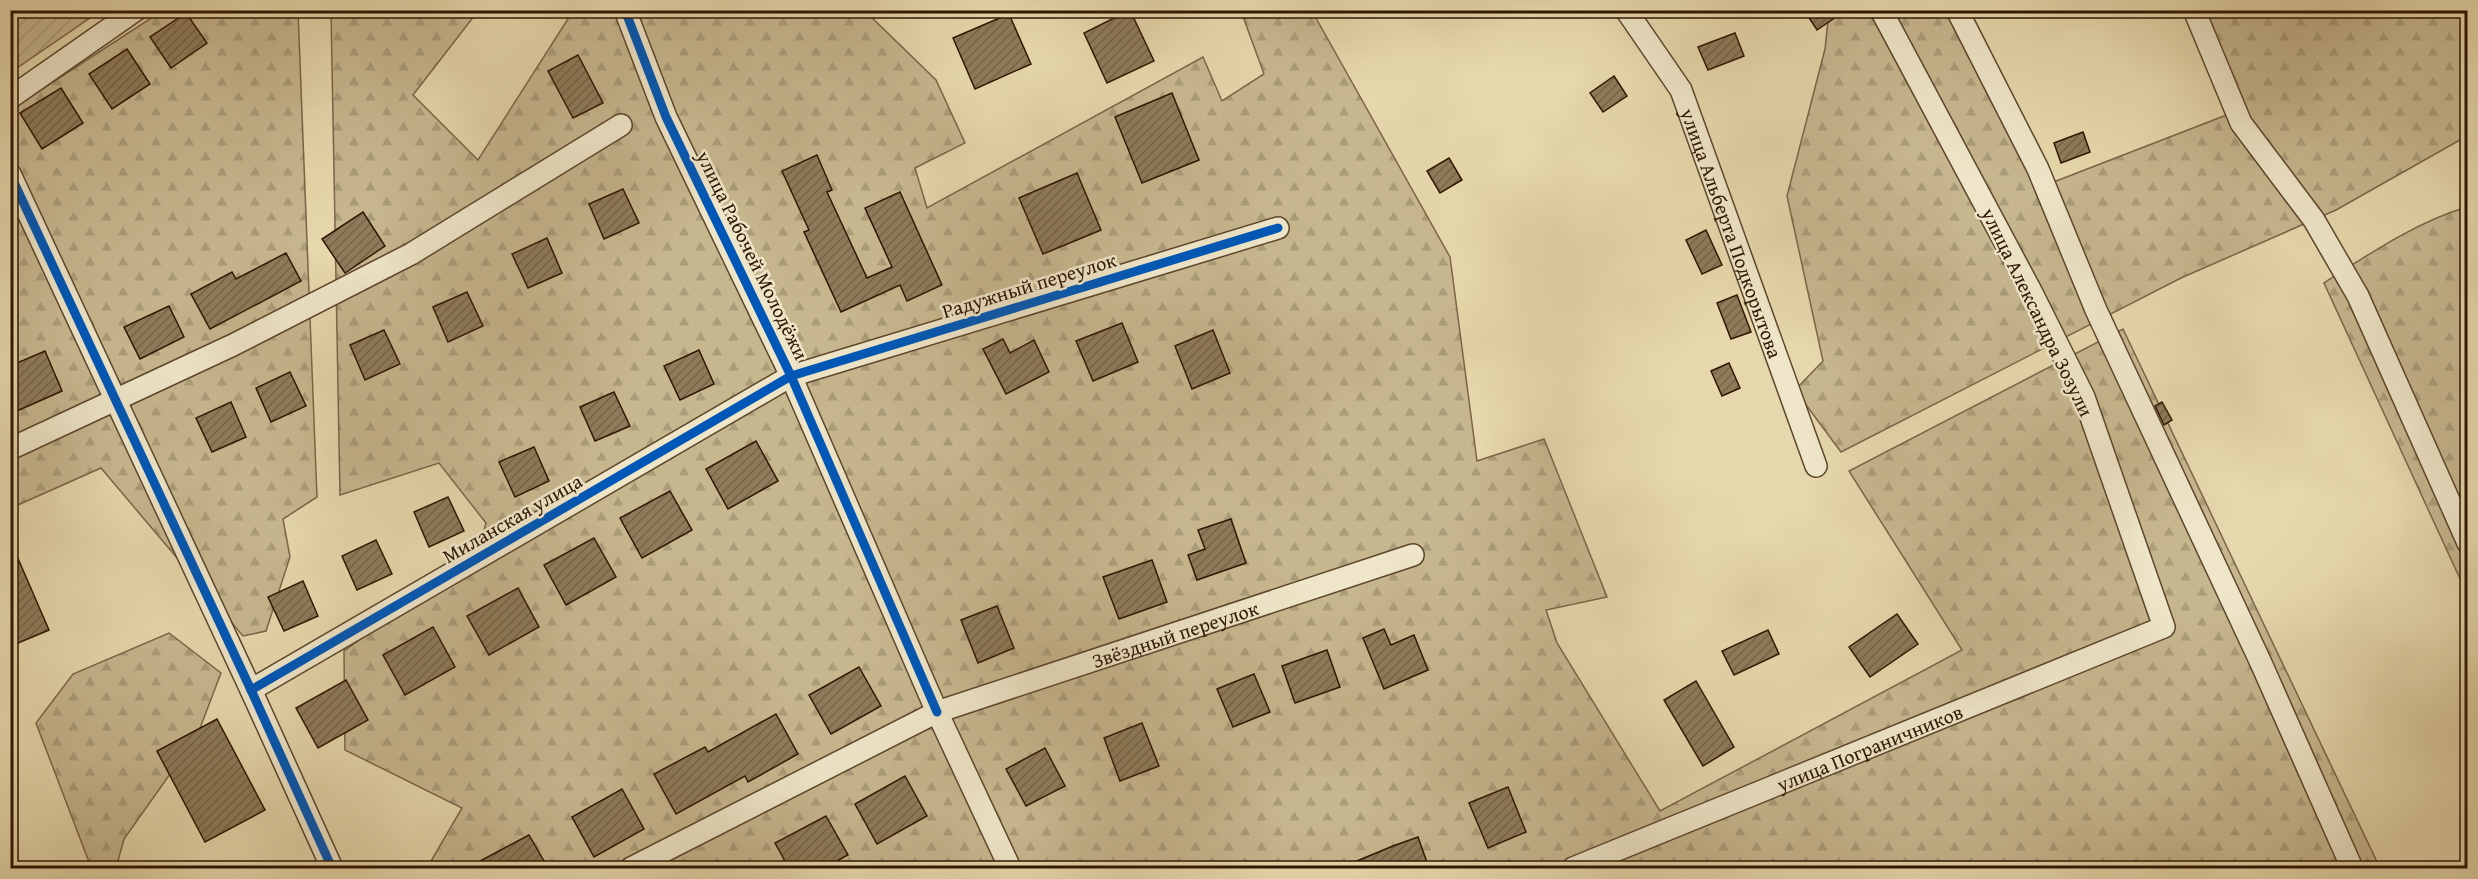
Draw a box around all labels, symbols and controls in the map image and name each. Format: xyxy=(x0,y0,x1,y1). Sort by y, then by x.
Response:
street label: улица Альберта Подкорытова xyxy=(1674,103,1791,362)
street label: улица Рабочей Молодёжи xyxy=(689,145,816,365)
street label: улица Александра Зозули xyxy=(1974,202,2101,421)
street label: Радужный переулок xyxy=(938,245,1120,325)
street label: Миланская улица xyxy=(437,466,588,570)
street label: Звёздный переулок xyxy=(1088,592,1262,675)
street label: улица Пограничников xyxy=(1771,696,1967,798)

